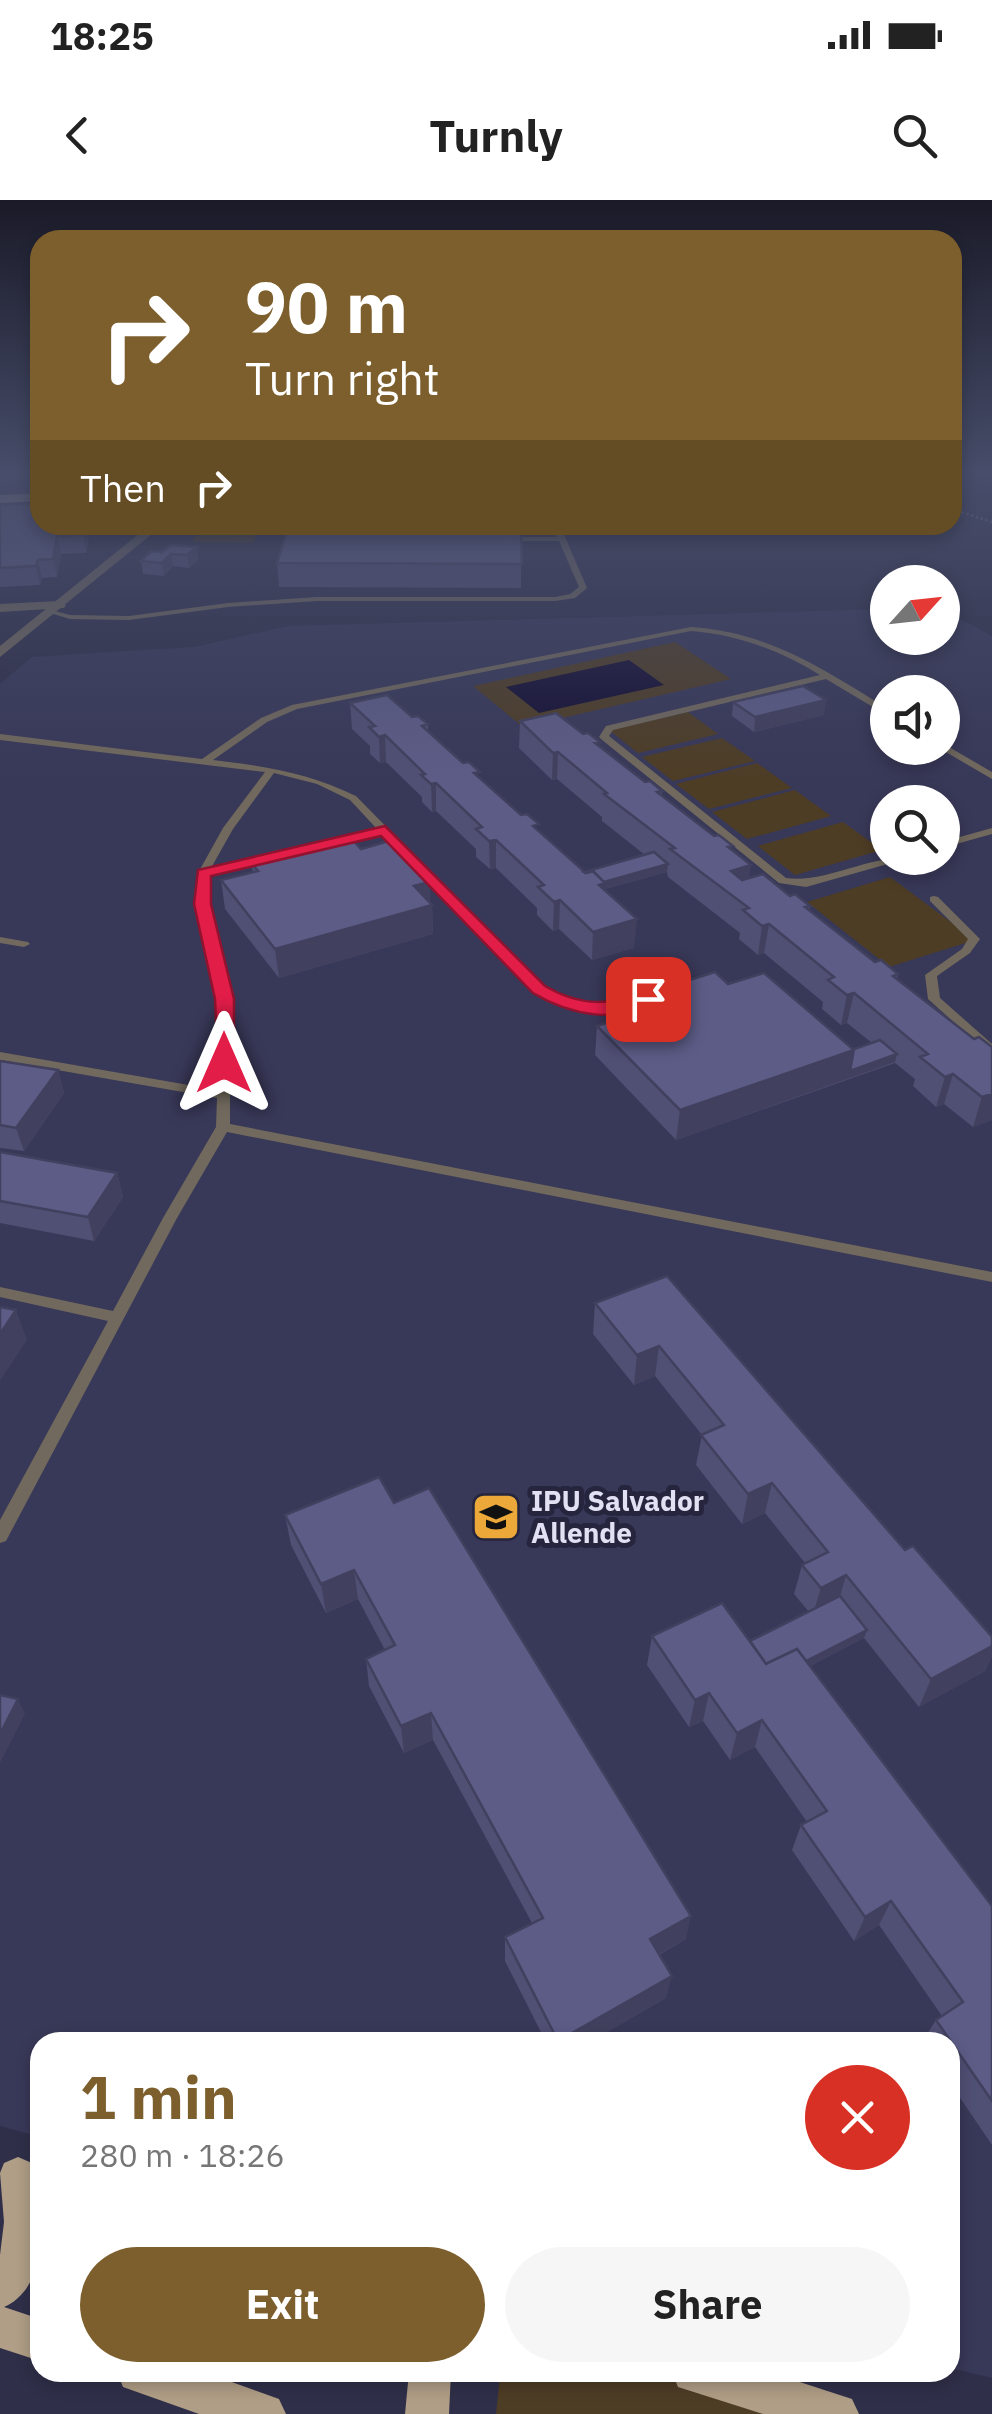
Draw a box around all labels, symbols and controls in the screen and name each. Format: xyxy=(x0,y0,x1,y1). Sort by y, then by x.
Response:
text: 18:25 xyxy=(50,11,154,60)
text: Turnly xyxy=(429,106,563,164)
icon: back xyxy=(50,108,105,163)
icon: search xyxy=(887,108,942,163)
text: 90 m xyxy=(245,261,408,352)
icon: right xyxy=(80,270,210,400)
text: Turn right xyxy=(245,349,440,407)
icon: right xyxy=(186,460,241,515)
text: Then xyxy=(80,463,166,512)
north arrow xyxy=(870,565,960,655)
map controls xyxy=(870,565,960,875)
button: sound xyxy=(870,675,960,765)
button: search xyxy=(870,785,960,875)
pin xyxy=(606,957,691,1042)
icon: arrive xyxy=(621,972,676,1027)
position arrow xyxy=(172,1011,276,1115)
place label: IPU Salvador Allende xyxy=(531,1482,704,1551)
school or university icon: IPU Salvador Allende xyxy=(470,1491,522,1543)
text: 1 min xyxy=(80,2057,237,2136)
button: close xyxy=(805,2065,910,2170)
text: 280 m · 18:26 xyxy=(80,2134,285,2176)
button: Exit xyxy=(80,2247,485,2362)
button: Share xyxy=(505,2247,910,2362)

